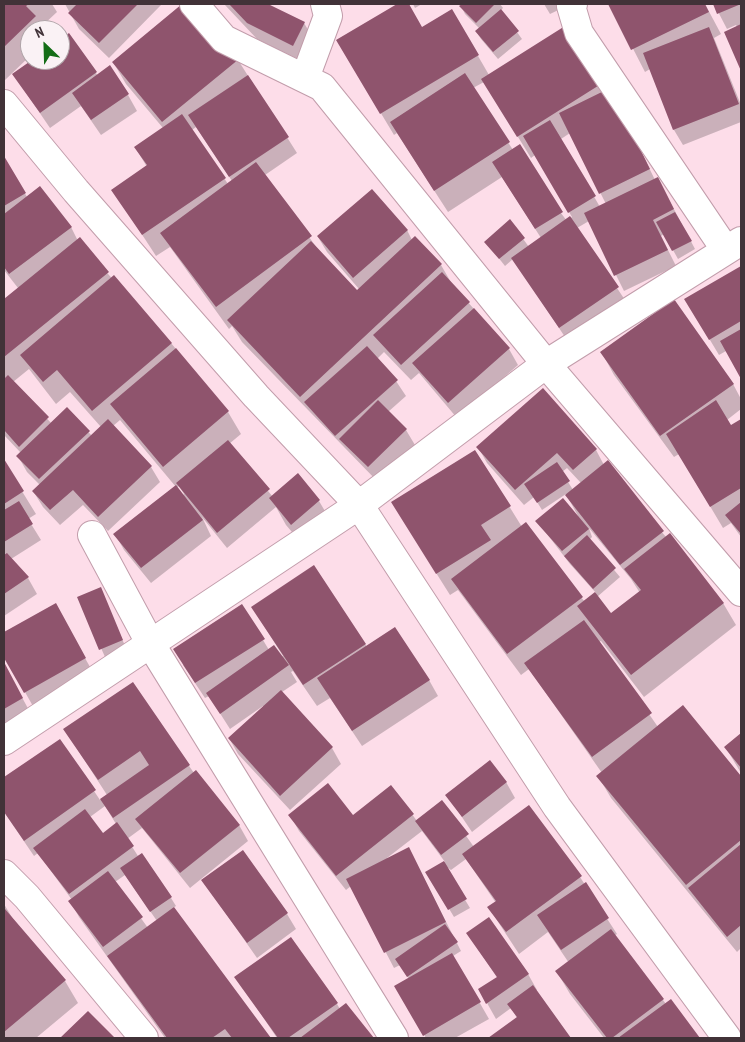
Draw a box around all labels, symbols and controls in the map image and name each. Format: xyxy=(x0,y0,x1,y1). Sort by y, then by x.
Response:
north arrow xyxy=(20,20,70,70)
text: N xyxy=(32,22,46,42)

